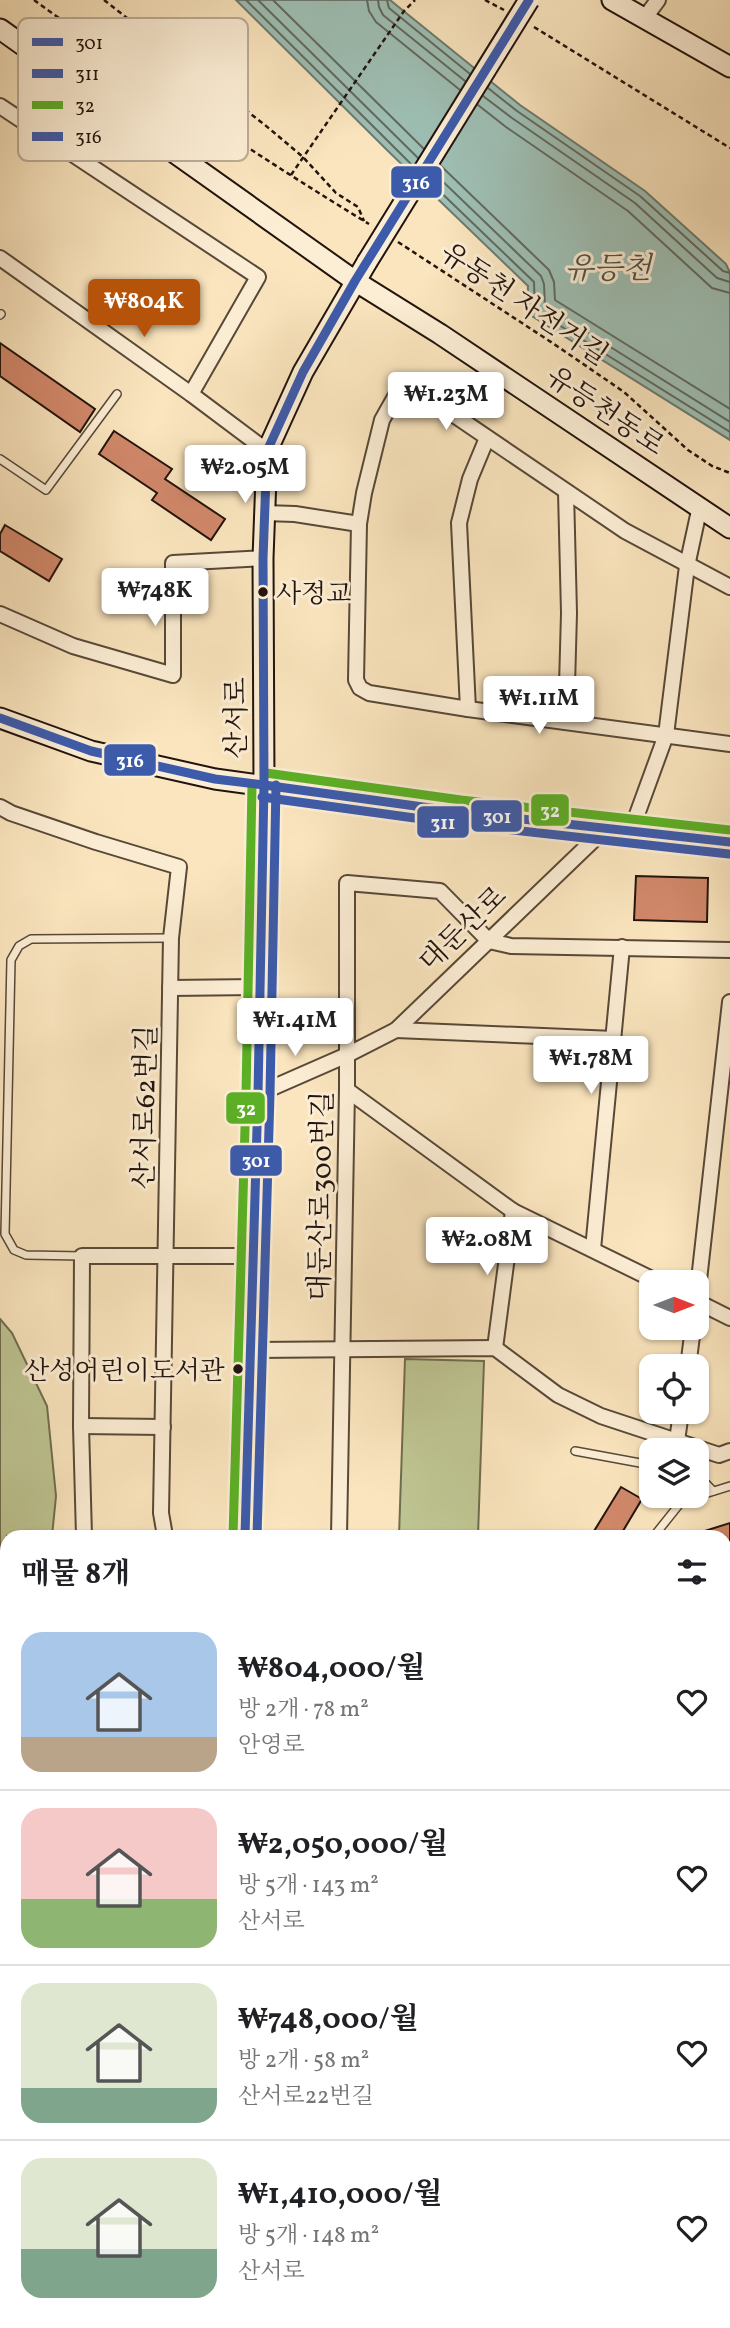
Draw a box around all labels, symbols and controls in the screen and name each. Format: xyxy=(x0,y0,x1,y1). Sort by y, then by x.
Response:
legend xyxy=(18,18,248,161)
text: 301 xyxy=(75,31,103,57)
text: 311 xyxy=(75,62,100,88)
text: 32 xyxy=(75,94,95,120)
text: 316 xyxy=(75,125,102,151)
line badge: 316 xyxy=(390,165,443,199)
text: 316 xyxy=(402,171,430,197)
street label: 유동천 자전거길 xyxy=(432,234,615,376)
water label: 유등천 xyxy=(565,249,653,291)
pin: ₩804K xyxy=(95,280,193,339)
text: ₩804K xyxy=(104,286,184,318)
street label: 유등천동로 xyxy=(538,358,672,466)
pin: ₩1.23M xyxy=(389,372,503,432)
text: ₩1.23M xyxy=(404,379,488,411)
pin: ₩2.05M xyxy=(188,446,302,505)
text: ₩2.05M xyxy=(201,452,289,484)
pin: ₩748K xyxy=(106,568,204,628)
text: ₩748K xyxy=(118,575,192,607)
place label: 사정교 xyxy=(276,577,351,613)
marker: 사정교 xyxy=(256,585,270,599)
pin: ₩1.11M xyxy=(482,676,596,736)
street label: 산서로 xyxy=(218,677,257,759)
text: ₩1.11M xyxy=(499,683,579,715)
line badge: 316 xyxy=(103,743,157,777)
text: 316 xyxy=(116,749,144,775)
line badge: 32 xyxy=(530,793,570,827)
line badge: 301 xyxy=(470,799,523,833)
text: 32 xyxy=(540,799,560,825)
line badge: 311 xyxy=(416,805,470,839)
text: 301 xyxy=(483,805,511,831)
text: 311 xyxy=(431,811,455,837)
street label: 대둔산로 xyxy=(411,878,516,981)
pin: ₩1.41M xyxy=(238,998,352,1058)
text: ₩1.41M xyxy=(253,1005,337,1037)
street label: 산서로62번길 xyxy=(126,1024,167,1190)
pin: ₩1.78M xyxy=(534,1036,648,1096)
text: ₩1.78M xyxy=(549,1043,633,1075)
line badge: 32 xyxy=(225,1091,266,1125)
street label: 대둔산로300번길 xyxy=(301,1091,344,1302)
text: 32 xyxy=(236,1097,256,1123)
line badge: 301 xyxy=(229,1144,283,1177)
text: 301 xyxy=(242,1149,270,1175)
pin: ₩2.08M xyxy=(430,1218,544,1277)
text: ₩2.08M xyxy=(442,1224,532,1256)
north arrow xyxy=(639,1270,709,1340)
map controls xyxy=(639,1270,709,1508)
place label: 산성어린이도서관 xyxy=(24,1354,225,1390)
button: locate xyxy=(639,1354,709,1424)
marker: 산성어린이도서관 xyxy=(231,1362,245,1376)
button: layers xyxy=(639,1438,709,1508)
icon: filters xyxy=(673,1553,711,1591)
text: 매물 8개 xyxy=(21,1554,130,1596)
text: ₩804,000/월 xyxy=(238,1648,426,1690)
icon: home xyxy=(77,1660,161,1744)
icon: heart xyxy=(673,1683,711,1721)
text: 방 2개 · 78 m² xyxy=(238,1694,369,1726)
text: 안영로 xyxy=(238,1730,305,1762)
text: ₩2,050,000/월 xyxy=(238,1824,448,1866)
icon: home xyxy=(77,1836,161,1920)
icon: heart xyxy=(673,1859,711,1897)
text: 방 5개 · 143 m² xyxy=(238,1870,379,1902)
text: 산서로 xyxy=(238,1906,305,1938)
text: ₩748,000/월 xyxy=(238,1999,419,2041)
icon: home xyxy=(77,2011,161,2095)
icon: heart xyxy=(673,2034,711,2072)
text: 방 2개 · 58 m² xyxy=(238,2045,369,2077)
text: 산서로22번길 xyxy=(238,2081,374,2113)
text: ₩1,410,000/월 xyxy=(238,2174,442,2216)
icon: home xyxy=(77,2186,161,2270)
icon: heart xyxy=(673,2209,711,2247)
text: 방 5개 · 148 m² xyxy=(238,2220,379,2252)
text: 산서로 xyxy=(238,2256,305,2288)

